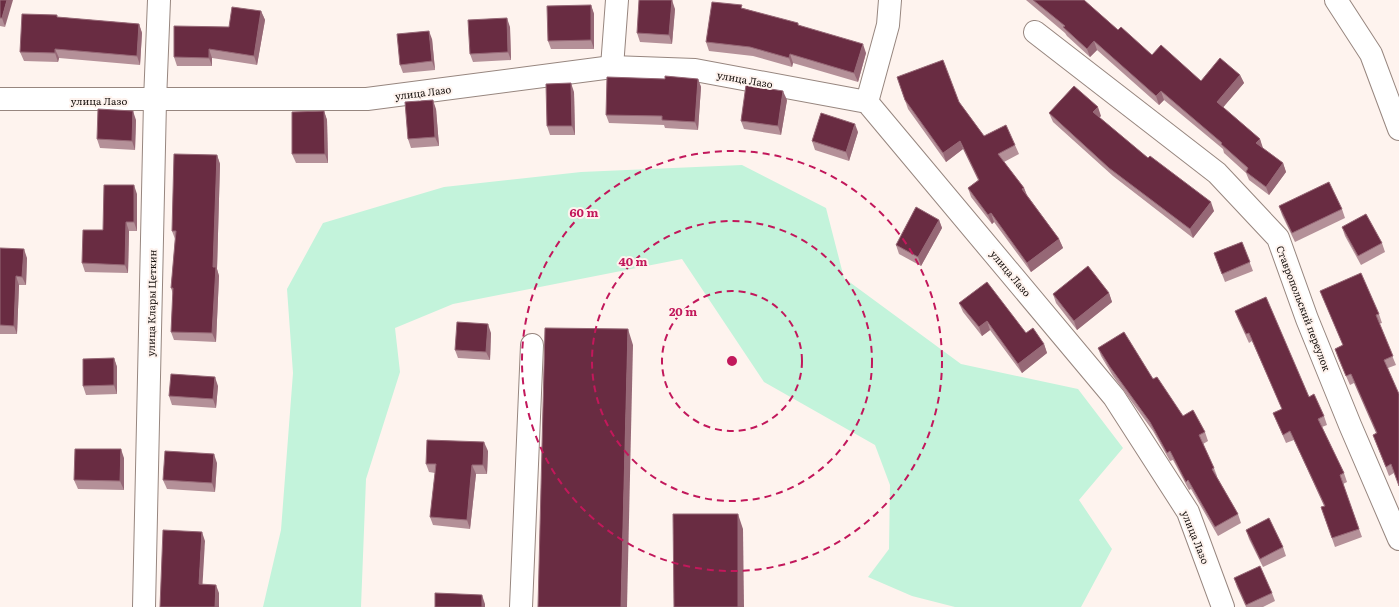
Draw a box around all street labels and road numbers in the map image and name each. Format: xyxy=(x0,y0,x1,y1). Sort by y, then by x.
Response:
street label: улица Лазо xyxy=(716,67,774,91)
street label: улица Лазо xyxy=(394,81,452,103)
street label: улица Лазо xyxy=(71,93,127,108)
street label: Ставропольский переулок xyxy=(1273,243,1335,373)
street label: улица Лазо xyxy=(987,247,1035,300)
street label: улица Клары Цеткин xyxy=(143,249,159,357)
street label: улица Лазо xyxy=(1178,508,1214,566)

